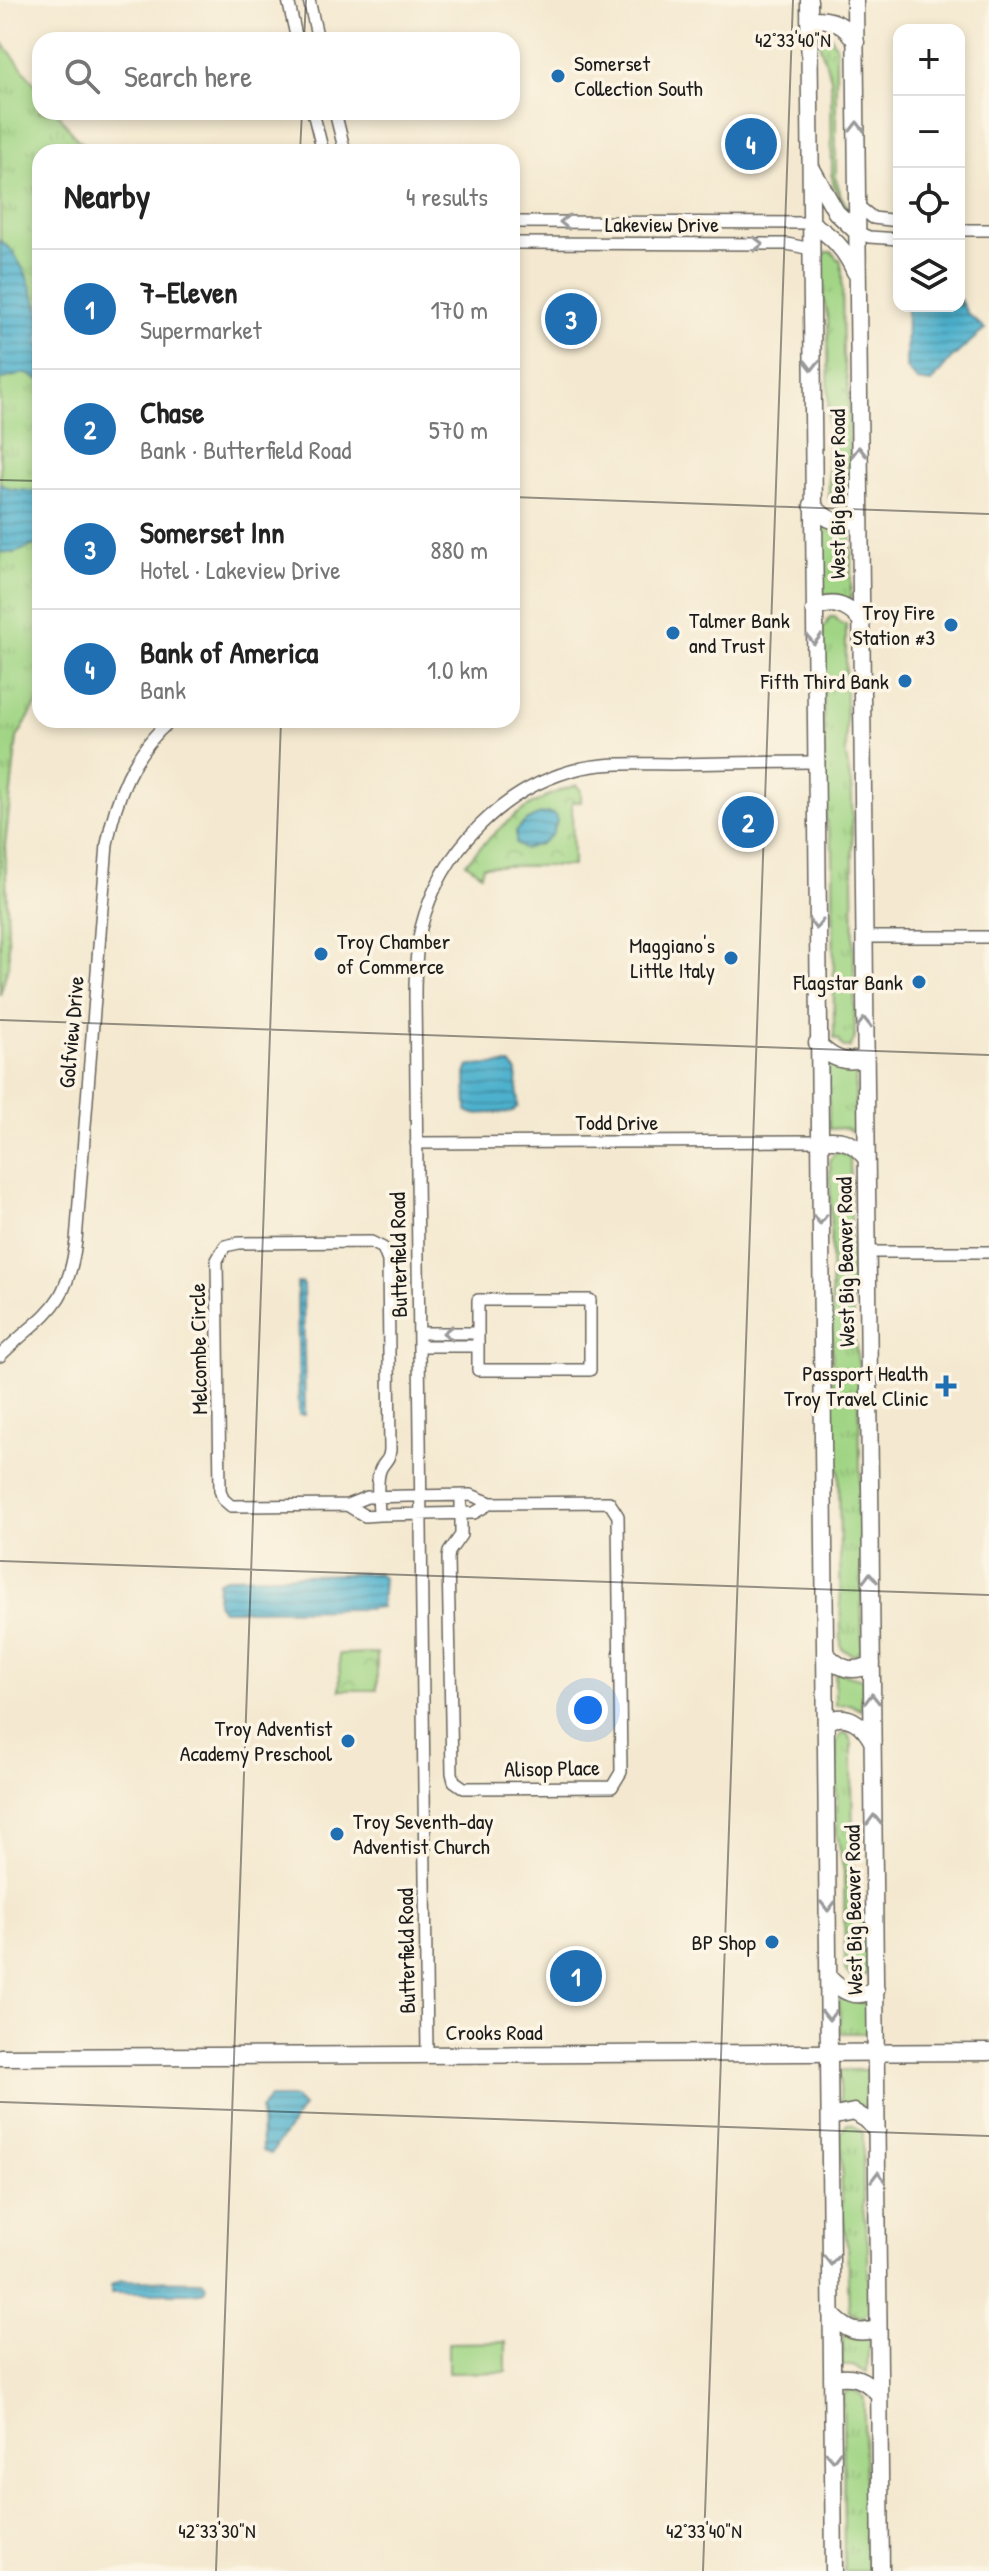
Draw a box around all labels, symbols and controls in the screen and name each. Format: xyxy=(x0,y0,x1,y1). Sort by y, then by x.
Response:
map controls xyxy=(893,24,965,312)
button: + xyxy=(893,24,965,96)
text: 42°33'40"N xyxy=(755,26,831,53)
search box xyxy=(32,32,520,120)
place label: Somerset Collection South xyxy=(574,48,703,103)
icon: search xyxy=(60,54,104,98)
text: Search here xyxy=(124,56,252,96)
marker: Somerset Collection South xyxy=(549,67,567,85)
button: − xyxy=(893,96,965,168)
pin: 4 xyxy=(725,114,777,174)
one-way arrow xyxy=(848,120,865,133)
button: locate xyxy=(893,168,965,240)
text: Nearby xyxy=(64,173,150,219)
text: 4 results xyxy=(406,179,488,214)
street label: Lakeview Drive xyxy=(605,209,719,239)
one-way arrow xyxy=(558,213,571,231)
one-way arrow xyxy=(752,235,765,253)
button: layers xyxy=(893,240,965,312)
text: 7-Eleven xyxy=(140,272,238,312)
pin: 3 xyxy=(545,289,597,349)
text: 1 xyxy=(85,292,95,327)
text: 170 m xyxy=(430,292,488,327)
text: Supermarket xyxy=(140,312,262,347)
one-way arrow xyxy=(803,359,821,372)
text: Chase xyxy=(140,392,204,432)
street label: West Big Beaver Road xyxy=(822,409,852,579)
text: 2 xyxy=(84,412,96,447)
text: 570 m xyxy=(429,412,488,447)
text: Bank · Butterfield Road xyxy=(140,432,351,467)
one-way arrow xyxy=(850,445,868,458)
text: Somerset Inn xyxy=(140,512,285,552)
text: 3 xyxy=(84,532,96,567)
text: 880 m xyxy=(430,532,488,567)
text: Hotel · Lakeview Drive xyxy=(140,552,341,587)
place label: Troy Fire Station #3 xyxy=(852,597,935,652)
place label: Talmer Bank and Trust xyxy=(689,605,790,660)
marker: Troy Fire Station #3 xyxy=(942,616,960,634)
marker: Talmer Bank and Trust xyxy=(664,624,682,642)
text: Bank of America xyxy=(140,632,318,672)
one-way arrow xyxy=(805,633,823,646)
text: 4 xyxy=(85,652,95,687)
text: 1.0 km xyxy=(427,652,488,687)
place label: Fifth Third Bank xyxy=(760,666,889,696)
text: Bank xyxy=(140,672,186,707)
marker: Fifth Third Bank xyxy=(896,672,914,690)
pin: 2 xyxy=(722,792,774,852)
one-way arrow xyxy=(807,918,825,931)
place label: Troy Chamber of Commerce xyxy=(337,926,451,981)
place label: Maggiano's Little Italy xyxy=(629,930,715,985)
marker: Troy Chamber of Commerce xyxy=(312,945,330,963)
marker: Maggiano's Little Italy xyxy=(722,949,740,967)
place label: Flagstar Bank xyxy=(792,967,903,997)
marker: Flagstar Bank xyxy=(910,973,928,991)
street label: Golfview Drive xyxy=(51,975,91,1089)
one-way arrow xyxy=(856,1016,873,1029)
street label: Todd Drive xyxy=(576,1107,659,1137)
street label: West Big Beaver Road xyxy=(829,1176,861,1347)
street label: Butterfield Road xyxy=(382,1192,414,1318)
one-way arrow xyxy=(811,1213,829,1226)
street label: Melcombe Circle xyxy=(182,1283,214,1415)
one-way arrow xyxy=(441,1324,454,1342)
place label: Passport Health Troy Travel Clinic xyxy=(784,1358,928,1413)
marker: Passport Health Troy Travel Clinic xyxy=(935,1375,957,1397)
one-way arrow xyxy=(862,1571,879,1584)
your location xyxy=(568,1690,608,1730)
one-way arrow xyxy=(863,1692,881,1705)
place label: Troy Adventist Academy Preschool xyxy=(180,1713,332,1768)
marker: Troy Adventist Academy Preschool xyxy=(339,1732,357,1750)
street label: Alisop Place xyxy=(504,1752,600,1784)
place label: Troy Seventh-day Adventist Church xyxy=(353,1806,494,1861)
one-way arrow xyxy=(865,1813,883,1826)
street label: West Big Beaver Road xyxy=(837,1824,869,1995)
marker: Troy Seventh-day Adventist Church xyxy=(328,1825,346,1843)
street label: Butterfield Road xyxy=(390,1888,422,2014)
one-way arrow xyxy=(819,1900,837,1913)
place label: BP Shop xyxy=(692,1927,757,1957)
marker: BP Shop xyxy=(763,1933,781,1951)
pin: 1 xyxy=(550,1946,602,2006)
one-way arrow xyxy=(820,2009,838,2022)
street label: Crooks Road xyxy=(446,2017,543,2047)
one-way arrow xyxy=(869,2170,886,2183)
one-way arrow xyxy=(822,2254,840,2267)
one-way arrow xyxy=(824,2450,841,2463)
text: 42°33'30"N xyxy=(178,2517,256,2544)
text: 42°33'40"N xyxy=(666,2517,742,2544)

